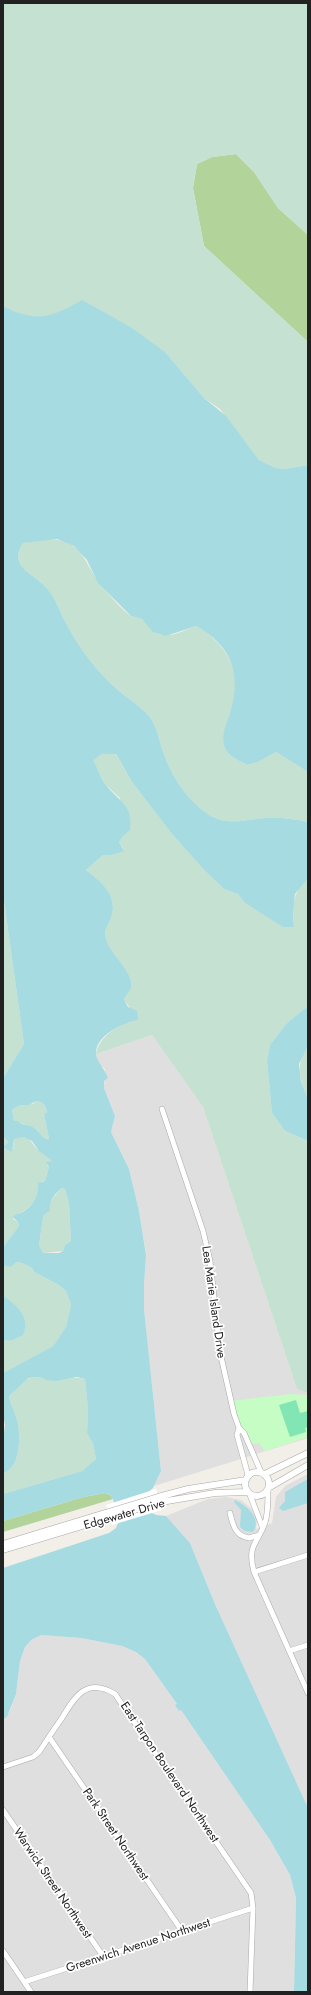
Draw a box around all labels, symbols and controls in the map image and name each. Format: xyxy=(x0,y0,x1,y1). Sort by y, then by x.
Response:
street label: Lea Marie Island Drive xyxy=(197,1245,231,1359)
street label: Edgewater Drive xyxy=(81,1494,167,1534)
street label: East Tarpon Boulevard Northwest xyxy=(116,1698,224,1846)
street label: Park Street Northwest xyxy=(78,1784,154,1884)
street label: Warwick Street Northwest xyxy=(9,1824,97,1942)
street label: Greenwich Avenue Northwest xyxy=(64,1913,213,1977)

